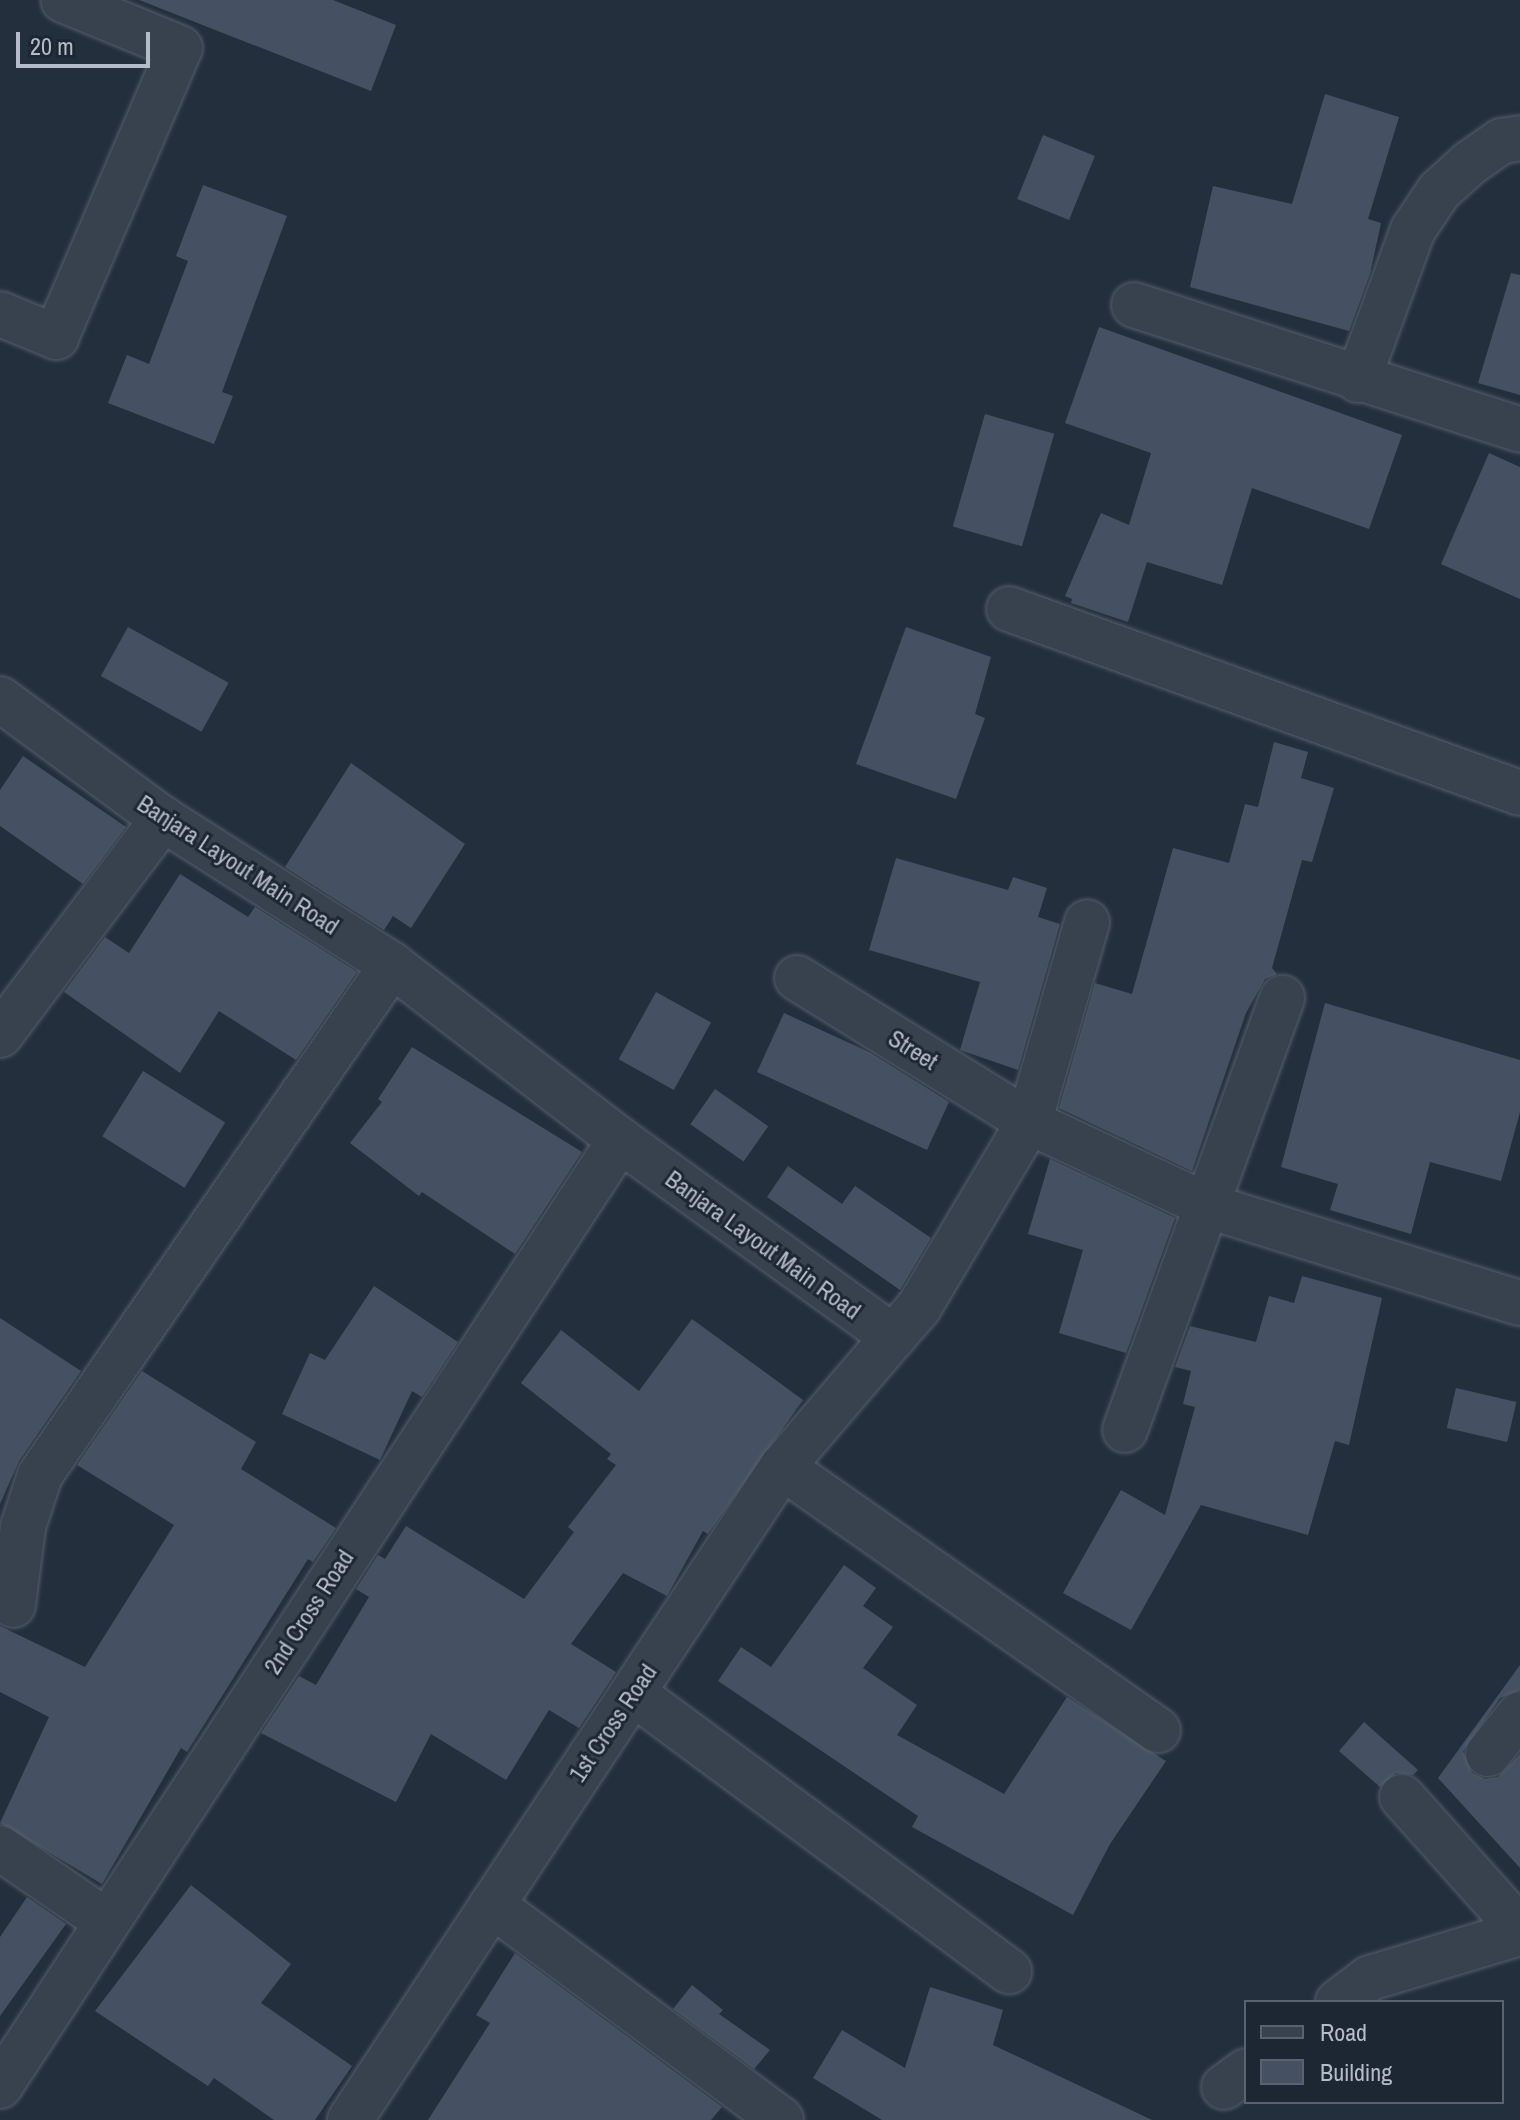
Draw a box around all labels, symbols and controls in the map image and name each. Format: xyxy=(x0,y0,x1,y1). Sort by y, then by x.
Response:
scale bar xyxy=(20,16,154,66)
text: 20 m xyxy=(30,30,74,62)
street label: Banjara Layout Main Road xyxy=(132,789,344,941)
street label: Street xyxy=(883,1024,943,1076)
street label: Banjara Layout Main Road xyxy=(660,1165,866,1325)
street label: 2nd Cross Road xyxy=(258,1545,360,1679)
street label: 1st Cross Road xyxy=(563,1659,663,1787)
legend xyxy=(1244,2000,1504,2104)
text: Road xyxy=(1320,2016,1367,2048)
text: Building xyxy=(1320,2056,1392,2088)

